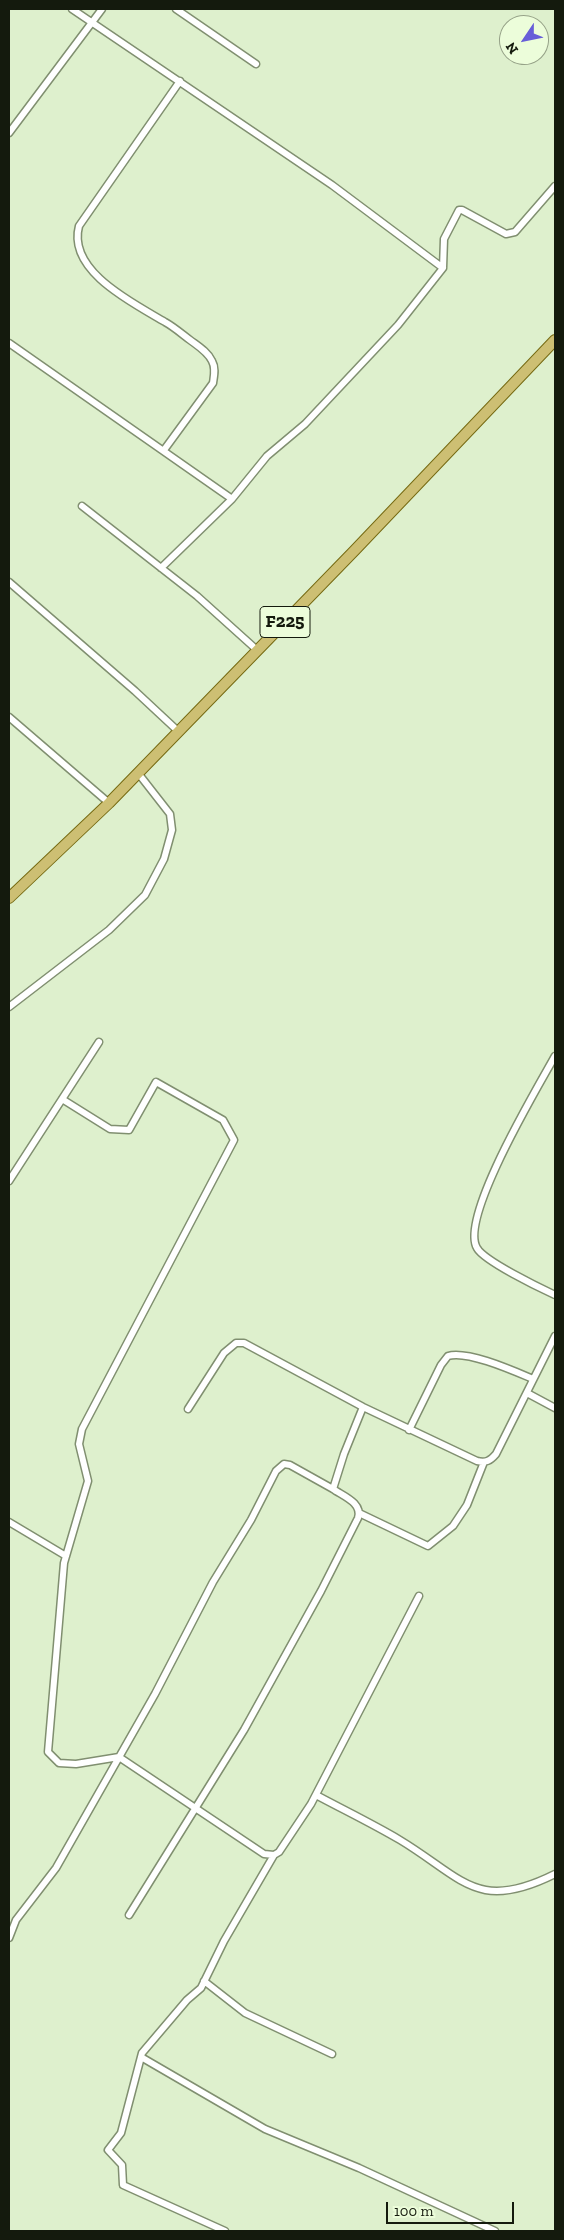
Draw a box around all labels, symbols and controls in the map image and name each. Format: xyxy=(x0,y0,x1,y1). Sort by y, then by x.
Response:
north arrow xyxy=(499,15,549,65)
text: N xyxy=(502,39,522,57)
road number: F225 xyxy=(260,606,310,638)
scale bar xyxy=(389,2192,516,2224)
text: 100 m xyxy=(394,2202,433,2220)

